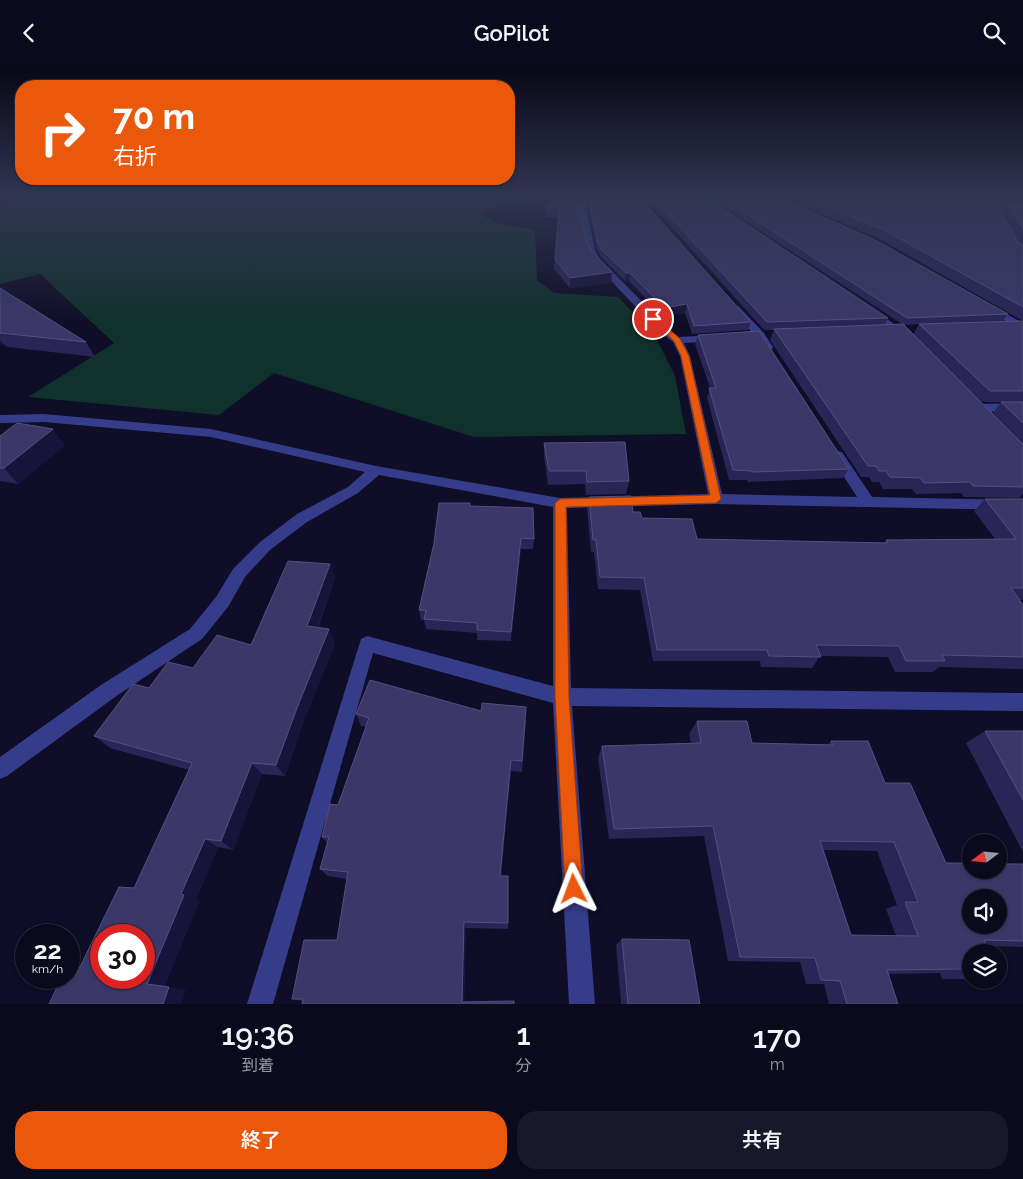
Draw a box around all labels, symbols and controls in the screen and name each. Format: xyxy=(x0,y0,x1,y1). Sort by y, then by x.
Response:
icon: back xyxy=(15,19,43,47)
icon: search xyxy=(980,19,1008,47)
text: GoPilot xyxy=(474,20,549,46)
text: 70 m xyxy=(113,96,195,137)
icon: right xyxy=(30,100,95,165)
text: 右折 xyxy=(113,143,157,169)
pin xyxy=(632,298,674,340)
icon: arrive xyxy=(639,305,667,333)
north arrow xyxy=(962,834,1008,879)
map controls xyxy=(962,834,1007,989)
position arrow xyxy=(547,862,599,914)
button: sound xyxy=(962,889,1007,934)
speed limit sign: 30 xyxy=(90,924,155,989)
text: 22 xyxy=(33,935,62,965)
button: layers xyxy=(962,944,1007,989)
text: km/h xyxy=(32,962,63,976)
text: 19:36 xyxy=(221,1017,294,1052)
text: 1 xyxy=(517,1017,531,1052)
text: 170 xyxy=(753,1020,802,1055)
text: m xyxy=(770,1055,785,1074)
text: 到着 xyxy=(242,1056,274,1075)
text: 分 xyxy=(516,1056,532,1075)
button: 終了 xyxy=(15,1111,507,1169)
button: 共有 xyxy=(517,1111,1008,1169)

